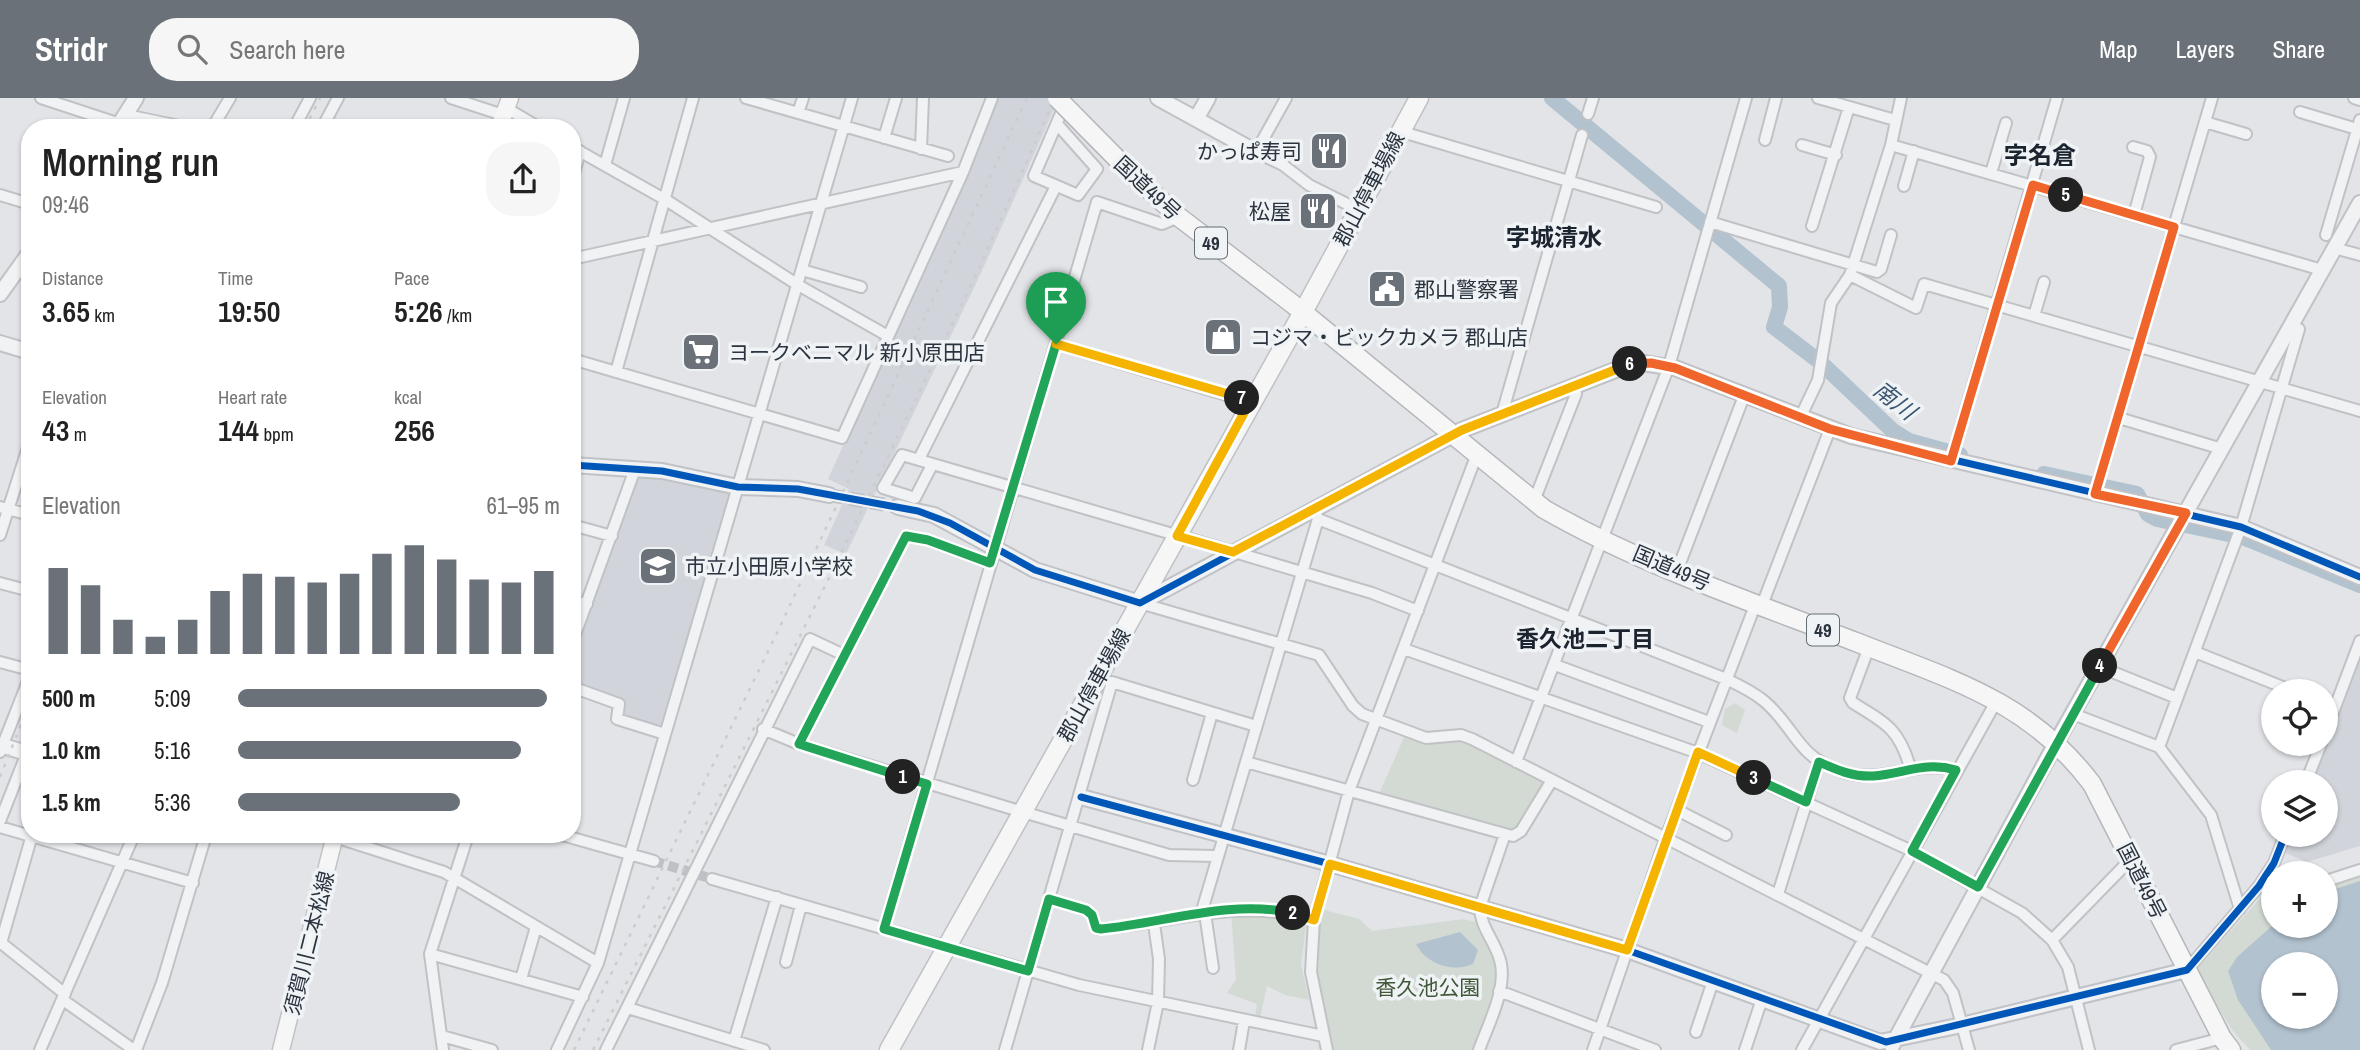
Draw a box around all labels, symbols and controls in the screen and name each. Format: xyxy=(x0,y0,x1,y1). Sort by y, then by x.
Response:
search box xyxy=(149,18,639,81)
text: Stridr xyxy=(35,27,107,71)
icon: search xyxy=(173,30,211,68)
text: Search here xyxy=(229,32,345,67)
text: Map xyxy=(2099,33,2137,65)
text: Layers xyxy=(2175,33,2234,65)
text: Share xyxy=(2272,33,2325,65)
street label: 郡山停車場線 xyxy=(1327,127,1411,251)
restaurant icon: かっぱ寿司 xyxy=(1308,130,1350,172)
text: Morning run xyxy=(42,137,219,188)
place label: かっぱ寿司 xyxy=(1197,137,1302,166)
district label: 字名倉 xyxy=(2004,139,2076,171)
button: share xyxy=(486,142,560,216)
street label: 国道49号 xyxy=(1108,149,1188,227)
pin: 5 xyxy=(2048,178,2084,212)
text: 5 xyxy=(2061,181,2070,207)
text: 09:46 xyxy=(42,189,89,220)
restaurant icon: 松屋 xyxy=(1297,190,1339,232)
place label: 松屋 xyxy=(1249,197,1291,226)
district label: 字城清水 xyxy=(1506,221,1602,253)
road number: 49 xyxy=(1195,228,1227,258)
text: Distance xyxy=(42,265,103,291)
text: Time xyxy=(218,265,253,291)
text: Pace xyxy=(394,265,430,291)
public building icon: 郡山警察署 xyxy=(1366,268,1408,310)
pin xyxy=(1026,272,1086,344)
place label: 郡山警察署 xyxy=(1414,275,1519,304)
icon: arrive xyxy=(1037,283,1075,321)
text: 3.65 xyxy=(42,291,90,331)
text: 19:50 xyxy=(218,291,280,331)
text: 5:26 xyxy=(394,291,443,331)
text: km xyxy=(90,302,115,328)
text: /km xyxy=(443,302,472,328)
shop icon: コジマ・ビックカメラ 郡山店 xyxy=(1202,316,1244,358)
place label: コジマ・ビックカメラ 郡山店 xyxy=(1250,323,1528,352)
supermarket icon: ヨークベニマル 新小原田店 xyxy=(680,331,722,373)
place label: ヨークベニマル 新小原田店 xyxy=(728,338,985,367)
pin: 6 xyxy=(1612,346,1648,382)
text: 6 xyxy=(1625,350,1634,376)
water label: 南川 xyxy=(1867,374,1925,428)
pin: 7 xyxy=(1224,380,1260,416)
text: Elevation xyxy=(42,384,107,410)
text: Heart rate xyxy=(218,384,287,410)
text: kcal xyxy=(394,384,422,410)
text: 7 xyxy=(1237,384,1246,410)
text: 43 xyxy=(42,410,69,450)
text: 144 xyxy=(218,410,259,450)
text: 256 xyxy=(394,410,435,450)
text: m xyxy=(69,421,87,447)
text: bpm xyxy=(259,421,294,447)
text: Elevation xyxy=(42,490,121,521)
text: 61–95 m xyxy=(487,490,560,521)
street label: 国道49号 xyxy=(1629,539,1715,597)
school or university icon: 市立小田原小学校 xyxy=(637,545,679,587)
place label: 市立小田原小学校 xyxy=(685,552,853,581)
road number: 49 xyxy=(1807,614,1839,646)
street label: 郡山停車場線 xyxy=(1051,623,1137,747)
district label: 香久池二丁目 xyxy=(1516,623,1654,654)
pin: 4 xyxy=(2082,648,2118,684)
text: 4 xyxy=(2095,652,2104,678)
map controls xyxy=(2261,679,2338,1029)
button: locate xyxy=(2261,679,2338,756)
text: 500 m xyxy=(42,683,95,714)
text: 5:09 xyxy=(154,683,191,714)
text: 1.0 km xyxy=(42,735,101,766)
text: 5:16 xyxy=(154,735,191,766)
pin: 1 xyxy=(886,760,920,794)
pin: 3 xyxy=(1736,760,1772,796)
text: 1 xyxy=(898,763,907,789)
text: 3 xyxy=(1749,764,1758,790)
button: layers xyxy=(2261,770,2338,847)
text: 1.5 km xyxy=(42,787,101,818)
text: 5:36 xyxy=(154,787,191,818)
street label: 国道49号 xyxy=(2110,838,2174,924)
button: + xyxy=(2261,861,2338,938)
street label: 須賀川二本松線 xyxy=(277,868,341,1018)
pin: 2 xyxy=(1276,896,1310,930)
text: 2 xyxy=(1288,899,1297,925)
button: − xyxy=(2261,952,2338,1029)
park label: 香久池公園 xyxy=(1376,973,1481,1002)

